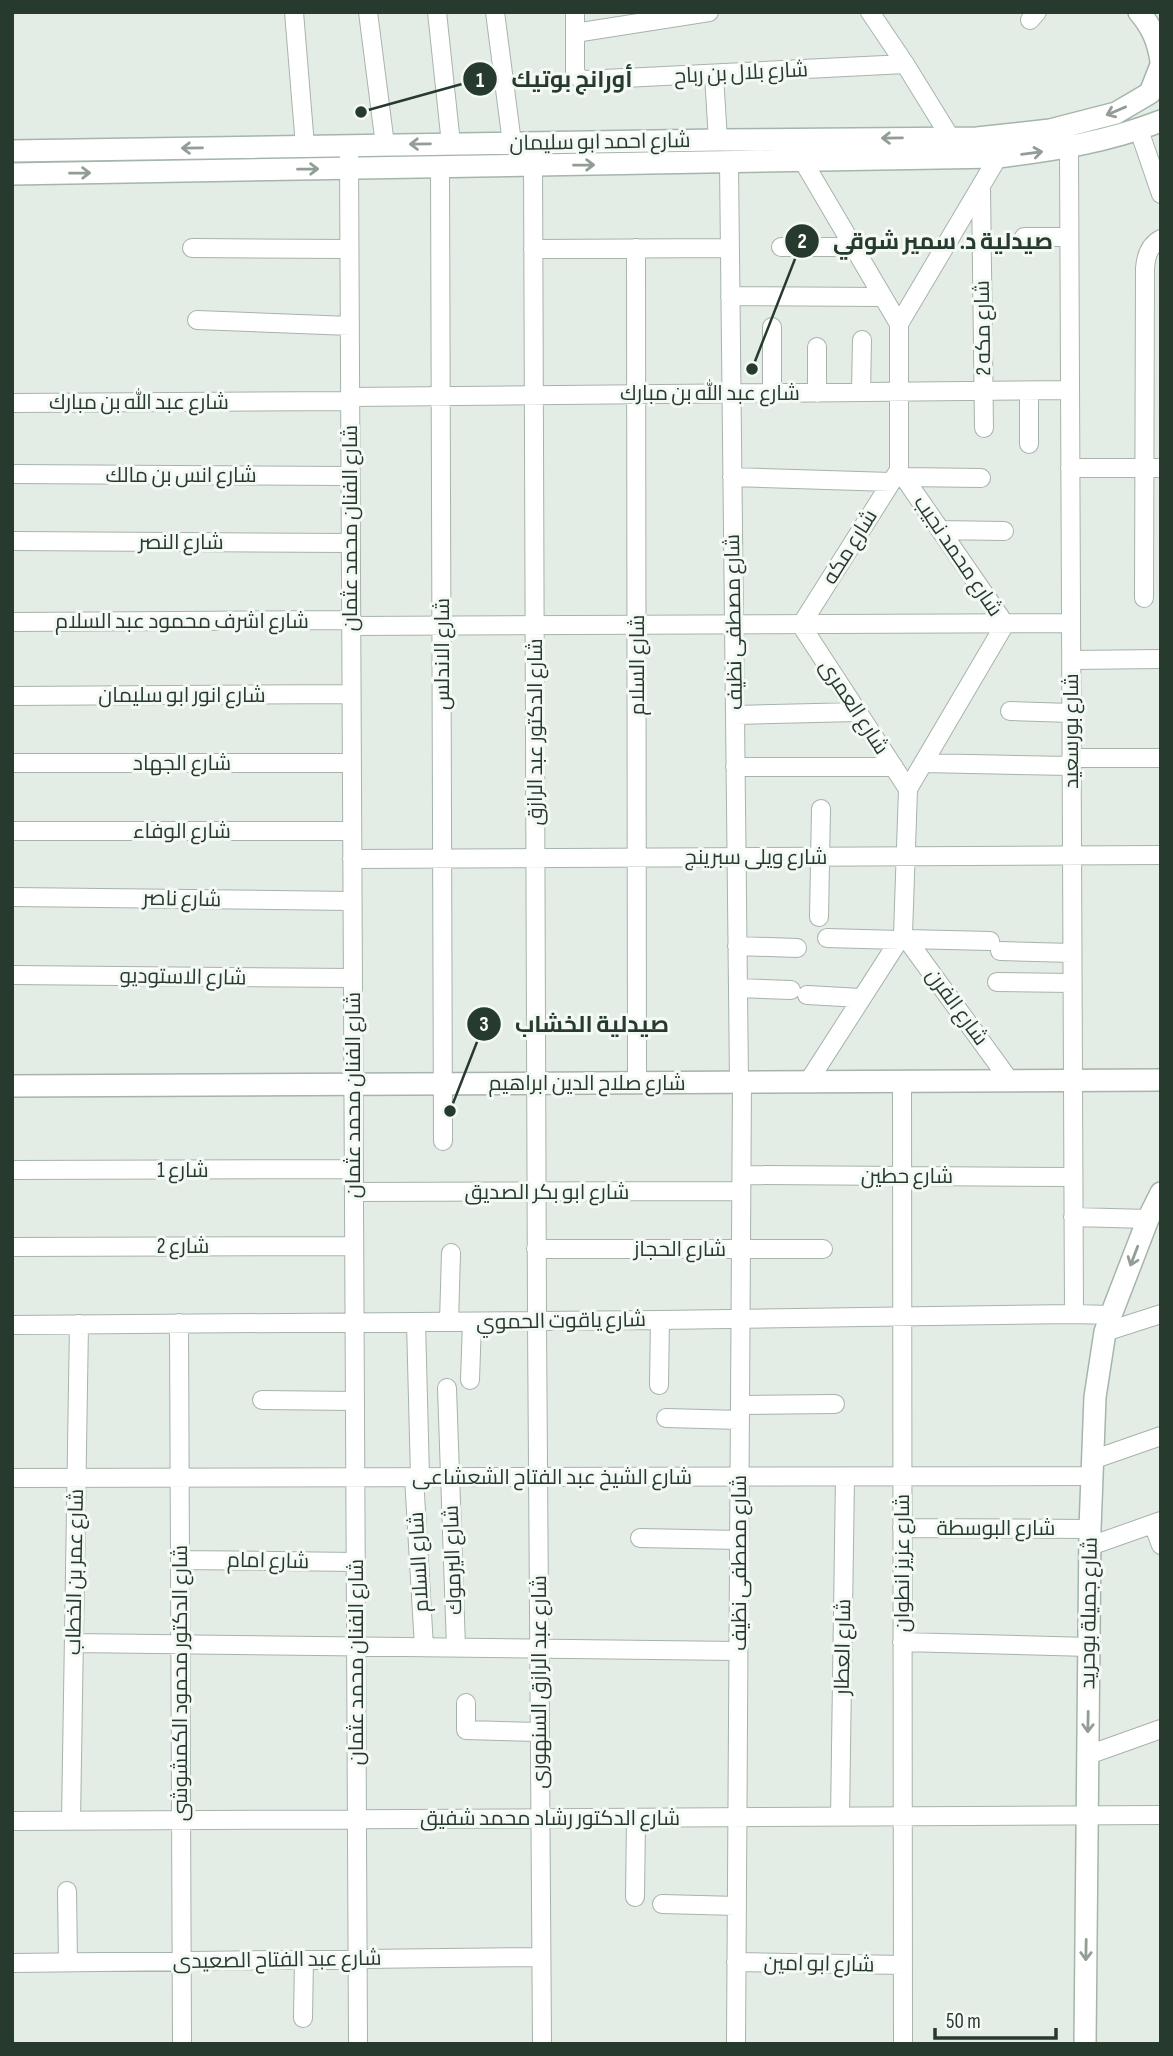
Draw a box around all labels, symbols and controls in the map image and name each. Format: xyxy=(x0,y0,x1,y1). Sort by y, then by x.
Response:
callout: أورانج بوتيك xyxy=(463,57,646,101)
street label: شارع بلال بن رباح xyxy=(673,57,809,90)
text: أورانج بوتيك xyxy=(512,64,632,95)
text: 1 xyxy=(476,68,484,93)
one-way arrow xyxy=(1106,105,1127,118)
street label: شارع احمد ابو سليمان xyxy=(509,128,691,157)
one-way arrow xyxy=(881,131,904,145)
one-way arrow xyxy=(408,137,431,151)
one-way arrow xyxy=(181,141,204,155)
one-way arrow xyxy=(1020,146,1043,159)
one-way arrow xyxy=(573,158,596,171)
one-way arrow xyxy=(296,162,319,176)
one-way arrow xyxy=(69,166,92,180)
callout: صيدلية د. سمير شوقي xyxy=(784,219,1067,263)
text: صيدلية د. سمير شوقي xyxy=(833,228,1053,260)
text: 2 xyxy=(797,229,807,254)
street label: شارع مكه 2 xyxy=(970,280,997,376)
street label: شارع عبد الله بن مبارك xyxy=(620,379,800,407)
street label: شارع عبد الله بن مبارك xyxy=(49,388,229,416)
street label: شارع الفنان محمد عثمان xyxy=(338,425,364,631)
street label: شارع انس بن مالك xyxy=(105,463,257,489)
street label: شارع محمد نجيب xyxy=(908,491,1008,622)
street label: شارع مكه xyxy=(817,505,884,590)
street label: شارع النصر xyxy=(137,530,224,556)
street label: شارع مصطفى نظيف xyxy=(720,534,749,710)
street label: شارع الاندلس xyxy=(430,598,456,710)
street label: شارع اشرف محمود عبد السلام xyxy=(55,609,309,635)
street label: شارع السلام xyxy=(625,615,651,715)
street label: شارع الدكتور عبد الرازق xyxy=(523,638,549,826)
street label: شارع العمرى xyxy=(813,655,894,760)
street label: شارع بورسعيد xyxy=(1059,673,1085,789)
street label: شارع انور ابو سليمان xyxy=(98,683,266,709)
street label: شارع الجهاد xyxy=(133,751,231,777)
street label: شارع الوفاء xyxy=(133,819,231,845)
street label: شارع ويلى سبرينج xyxy=(685,845,828,871)
street label: شارع ناصر xyxy=(141,886,222,913)
street label: شارع الاستوديو xyxy=(119,963,247,992)
street label: شارع الفرن xyxy=(920,964,993,1051)
street label: شارع الفنان محمد عثمان xyxy=(341,992,367,1198)
callout: صيدلية الخشاب xyxy=(466,1002,683,1046)
text: صيدلية الخشاب xyxy=(515,1011,669,1039)
text: 3 xyxy=(479,1012,489,1037)
street label: شارع صلاح الدين ابراهيم xyxy=(488,1071,686,1097)
street label: شارع 1 xyxy=(157,1158,209,1184)
street label: شارع حطين xyxy=(861,1164,953,1190)
street label: شارع ابو بكر الصديق xyxy=(465,1180,629,1206)
street label: شارع 2 xyxy=(157,1234,209,1260)
street label: شارع الحجاز xyxy=(633,1237,726,1263)
one-way arrow xyxy=(1126,1244,1139,1266)
street label: شارع ياقوت الحموي xyxy=(476,1307,646,1338)
street label: شارع الشيخ عبد الفتاح الشعشاعى xyxy=(412,1465,692,1491)
street label: شارع مصطفى نظيف xyxy=(727,1475,753,1651)
street label: شارع عمر بن الخطاب xyxy=(61,1489,90,1655)
street label: شارع عزيز انطوان xyxy=(890,1494,916,1632)
street label: شارع اليرموك xyxy=(439,1505,468,1615)
street label: شارع السلام xyxy=(404,1511,435,1613)
street label: شارع البوسطة xyxy=(937,1516,1056,1542)
street label: شارع جميلة بوحريد xyxy=(1075,1537,1104,1689)
street label: شارع الدكتور محمود الكمشوشى xyxy=(168,1545,194,1821)
street label: شارع امام xyxy=(227,1548,309,1575)
street label: شارع الفنان محمد عثمان xyxy=(344,1559,370,1765)
street label: شارع عبد الرازق السنهورى xyxy=(527,1575,553,1789)
street label: شارع العطار xyxy=(830,1599,857,1696)
one-way arrow xyxy=(1081,1711,1095,1734)
street label: شارع الدكتور رشاد محمد شفيق xyxy=(420,1806,680,1832)
one-way arrow xyxy=(1079,1938,1093,1961)
street label: شارع عبد الفتاح الصعيدى xyxy=(172,1946,382,1975)
street label: شارع ابو امين xyxy=(763,1951,875,1978)
scale bar xyxy=(935,1996,1056,2040)
text: 50 m xyxy=(946,2009,981,2034)

